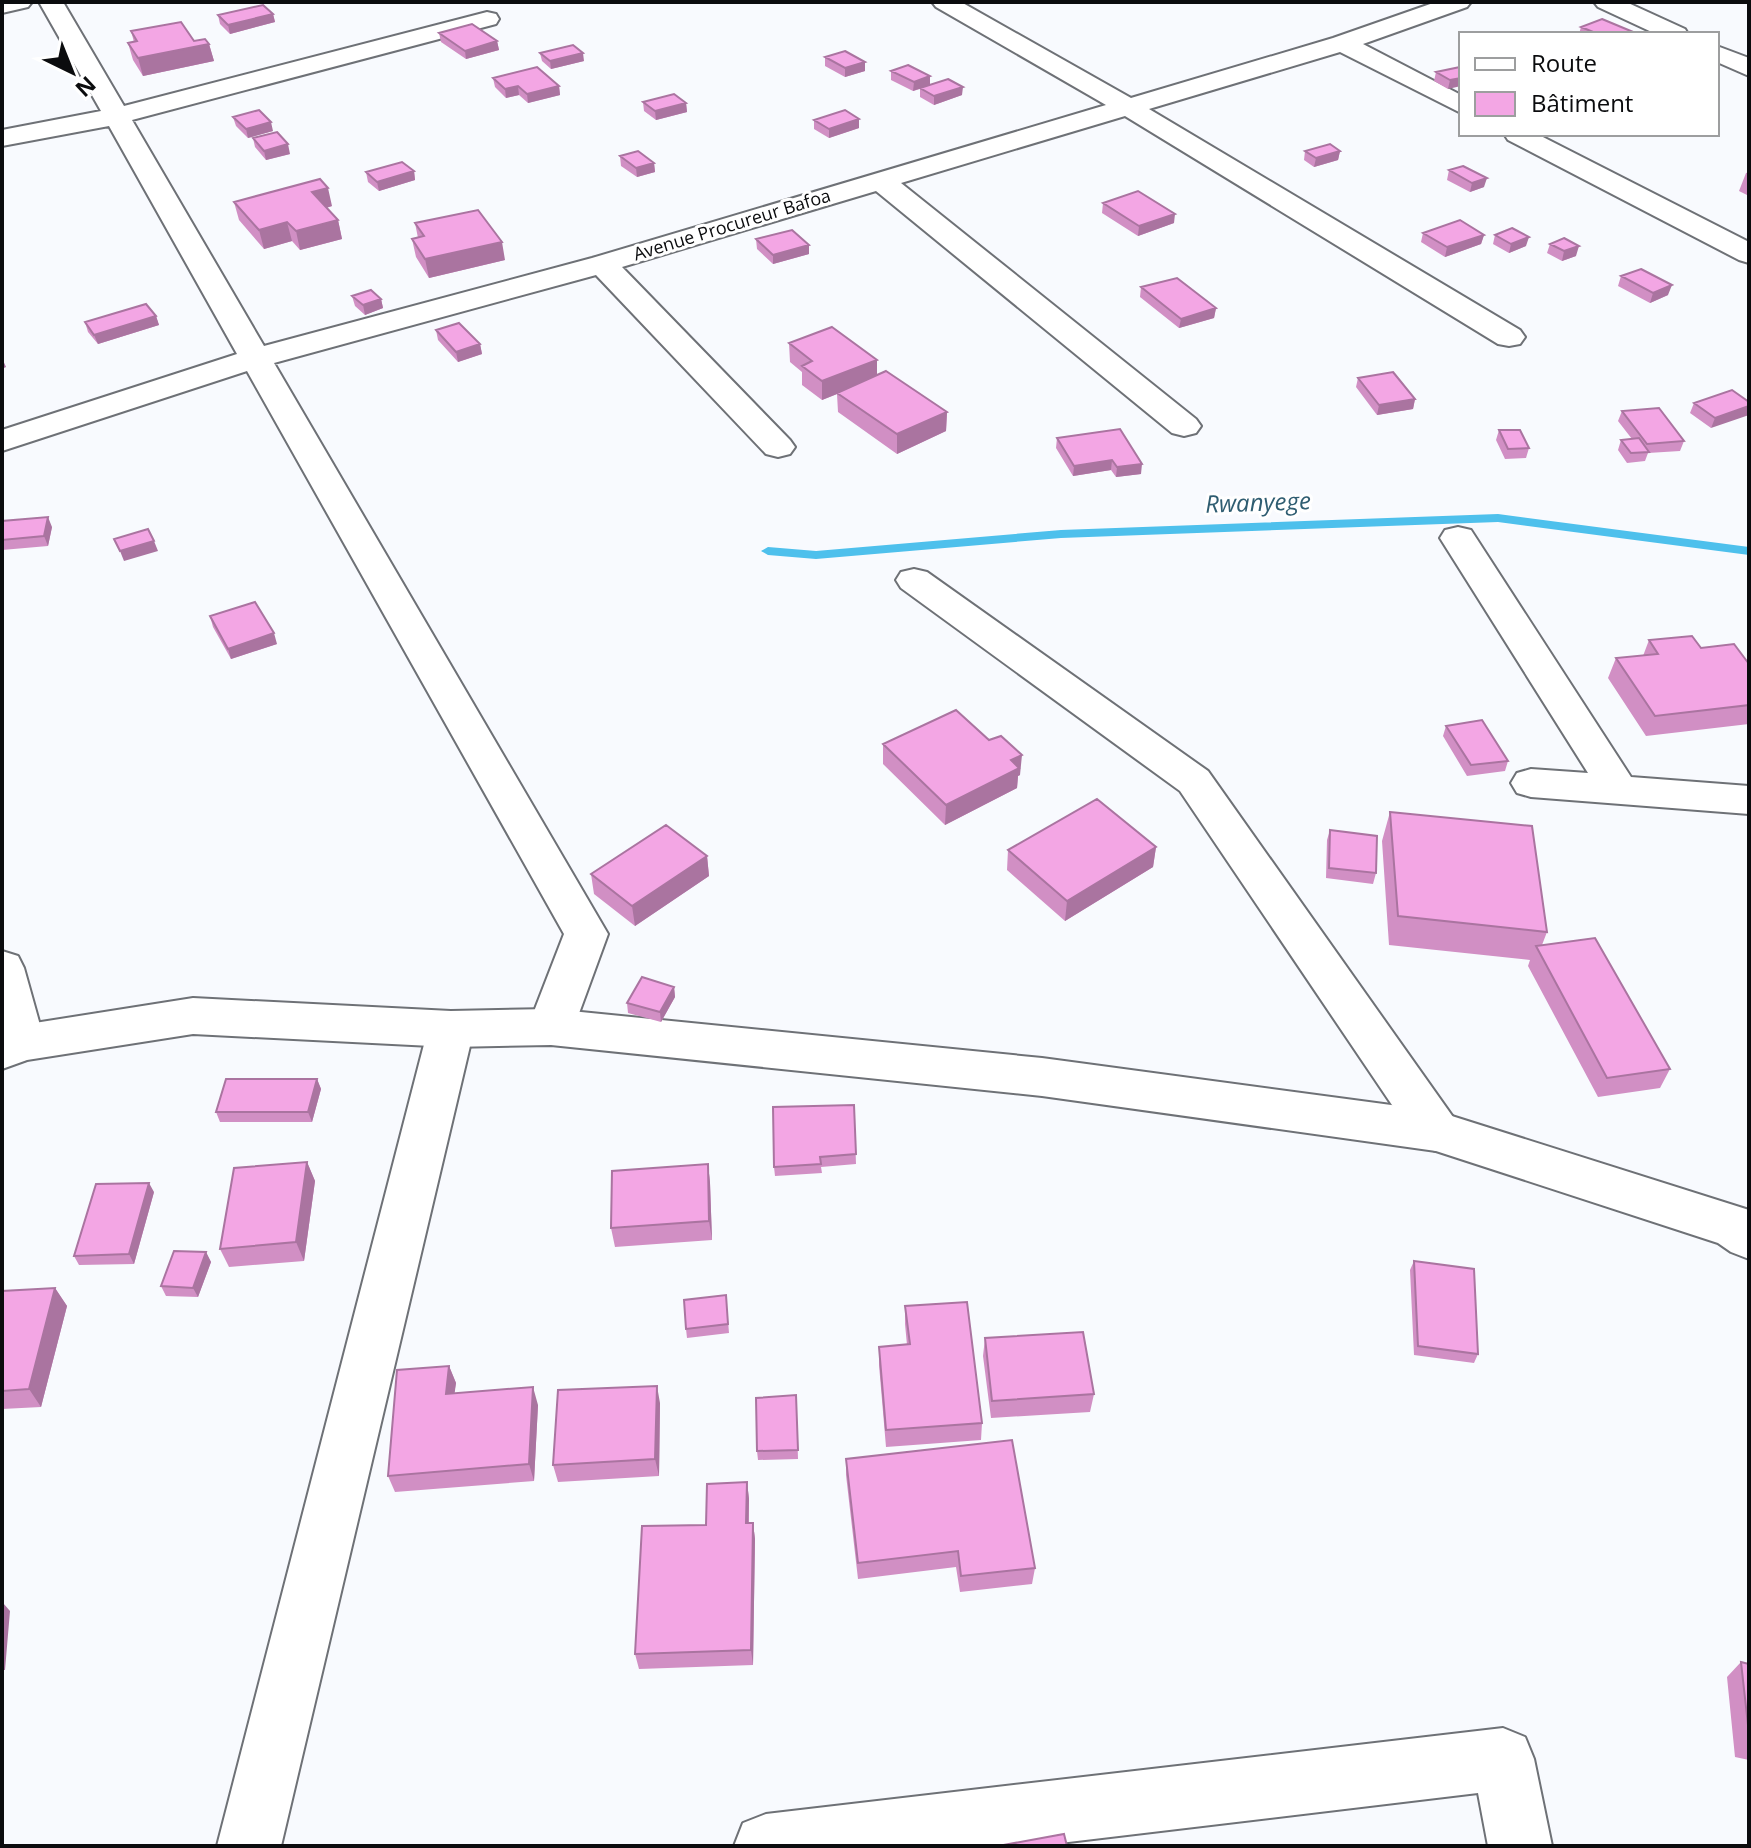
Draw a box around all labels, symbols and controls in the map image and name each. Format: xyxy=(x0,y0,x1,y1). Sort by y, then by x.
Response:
north arrow xyxy=(32,32,112,112)
legend xyxy=(1459,32,1719,136)
text: Route xyxy=(1531,46,1597,79)
text: N xyxy=(70,70,103,104)
text: Bâtiment xyxy=(1531,86,1633,119)
street label: Avenue Procureur Bafoa xyxy=(630,183,833,265)
water label: Rwanyege xyxy=(1205,483,1311,520)

